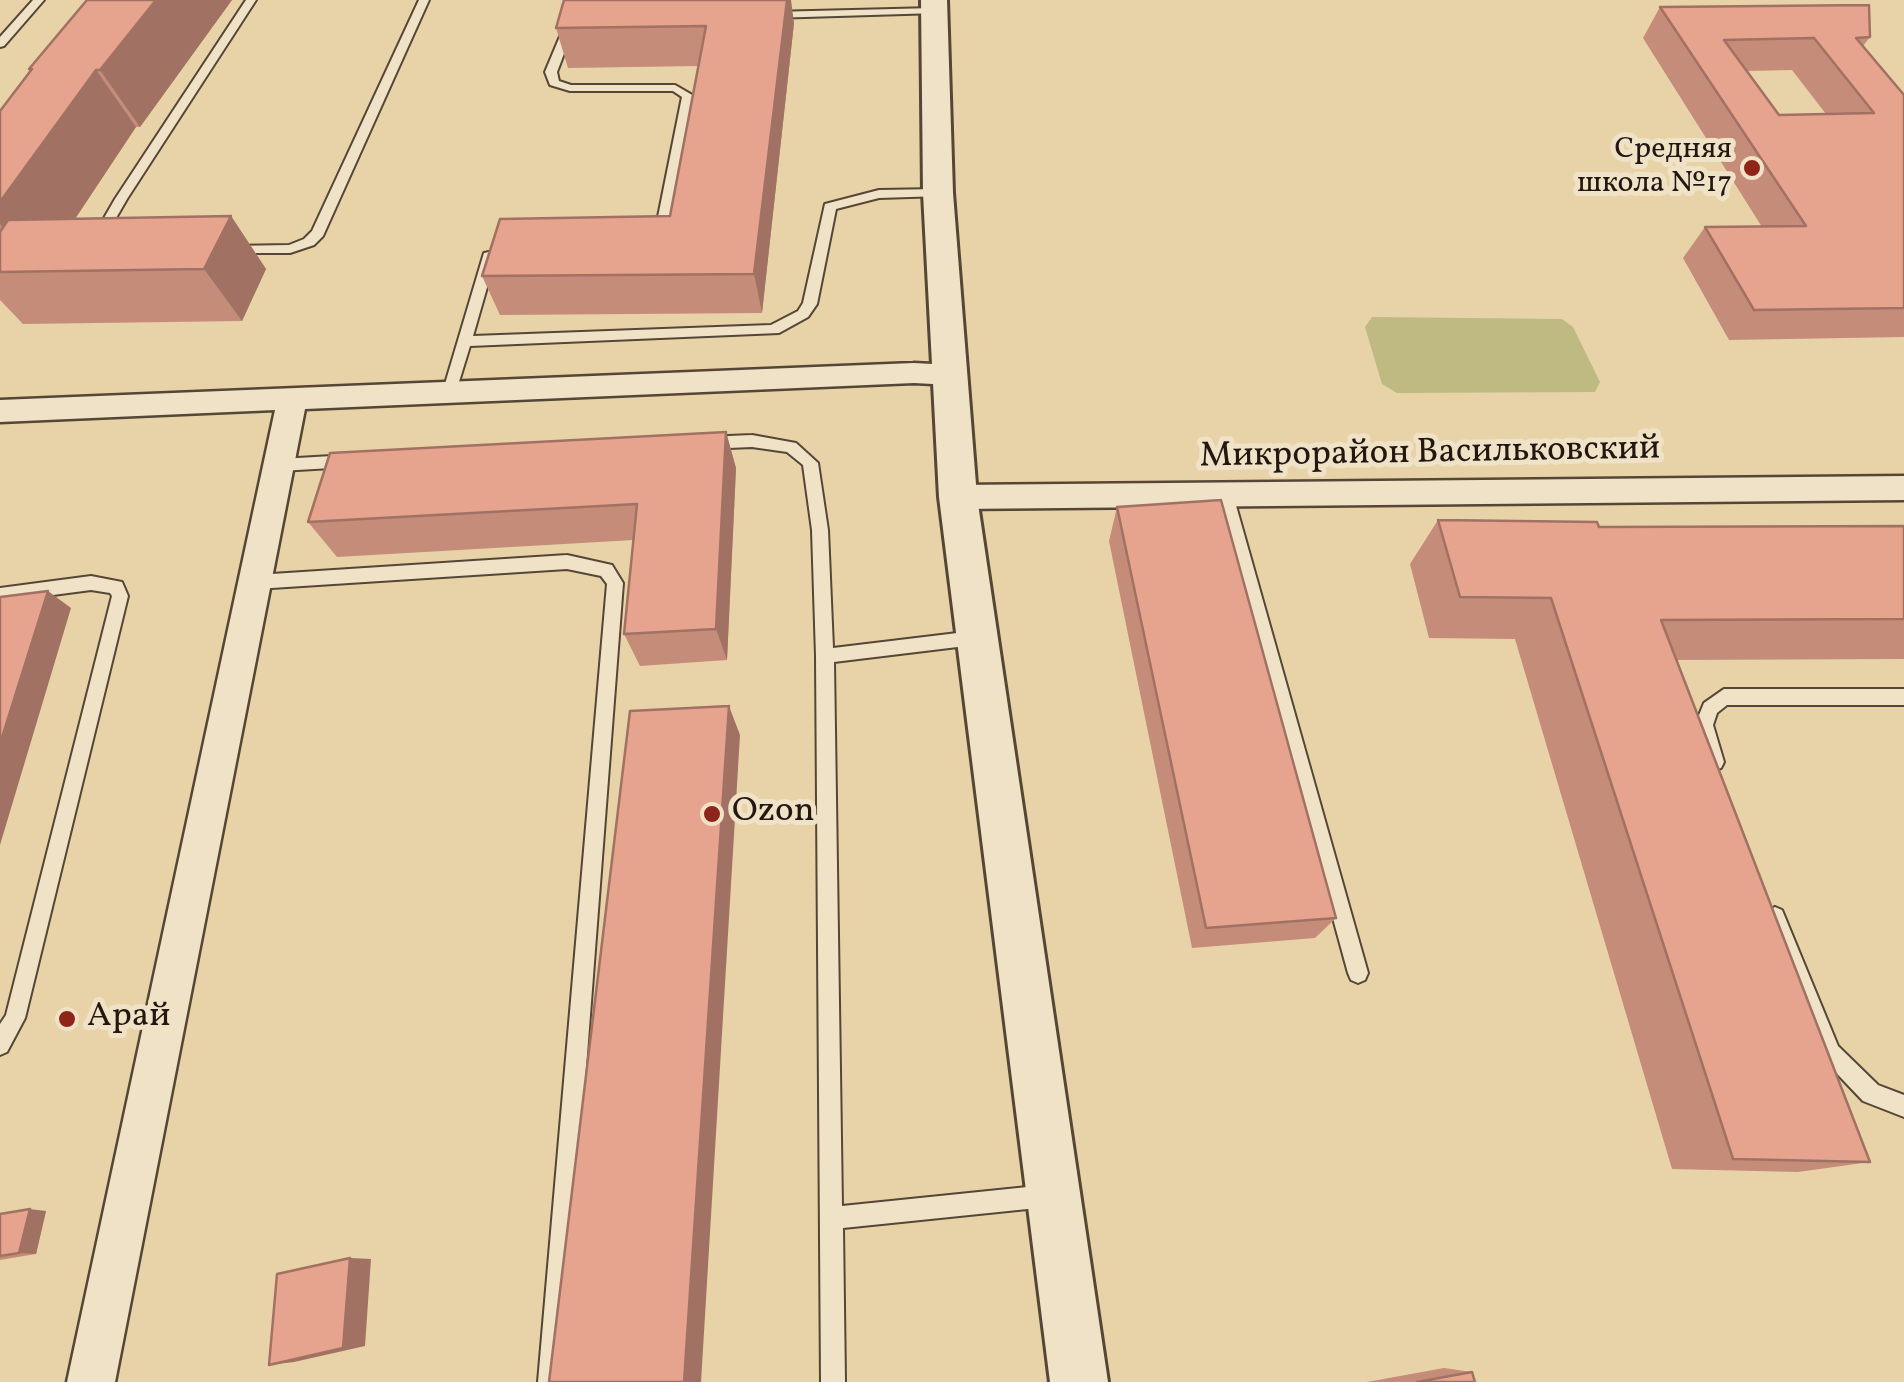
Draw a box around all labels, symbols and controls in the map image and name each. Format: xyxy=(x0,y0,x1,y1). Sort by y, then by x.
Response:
place label: Средняя школа №17 xyxy=(1577,133,1732,204)
marker: Средняя школа №17 xyxy=(1741,157,1763,179)
street label: Микрорайон Васильковский xyxy=(1199,430,1661,480)
place label: Ozon xyxy=(732,793,815,835)
marker: Ozon xyxy=(701,803,723,825)
place label: Арай xyxy=(87,998,170,1040)
marker: Арай xyxy=(56,1008,78,1030)

